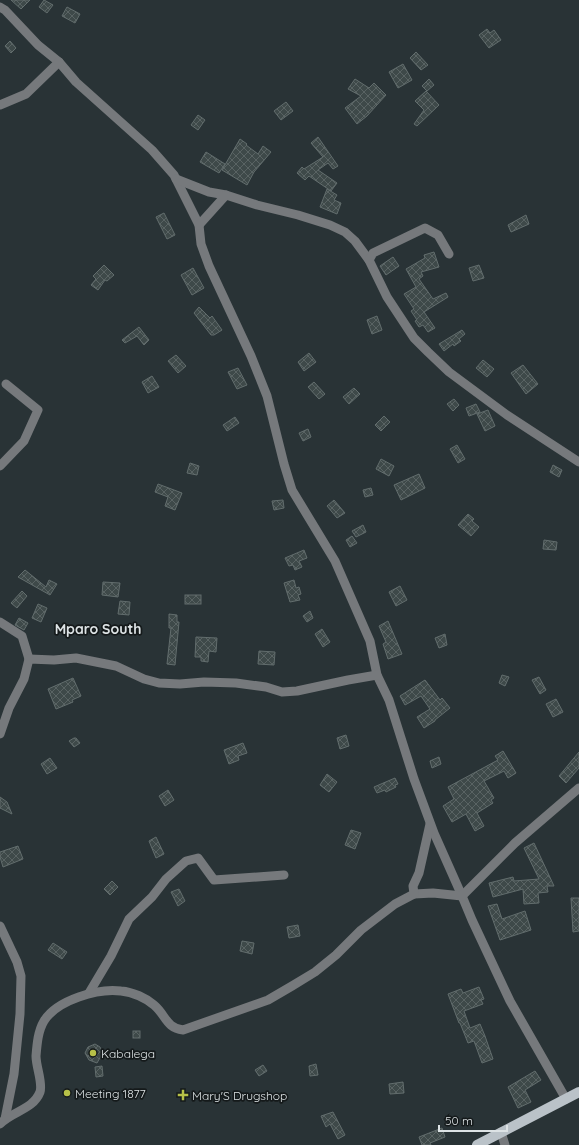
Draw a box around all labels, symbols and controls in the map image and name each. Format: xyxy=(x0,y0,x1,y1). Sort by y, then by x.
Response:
district label: Mparo South xyxy=(55,620,141,638)
place label: Kabalega xyxy=(101,1046,155,1061)
marker: Kabalega xyxy=(88,1048,98,1058)
place label: Meeting 1877 xyxy=(75,1086,146,1101)
marker: Meeting 1877 xyxy=(62,1088,72,1098)
place label: Mary'S Drugshop xyxy=(192,1088,287,1103)
marker: Mary'S Drugshop xyxy=(177,1089,189,1101)
scale bar xyxy=(439,1107,507,1133)
text: 50 m xyxy=(445,1113,473,1128)

